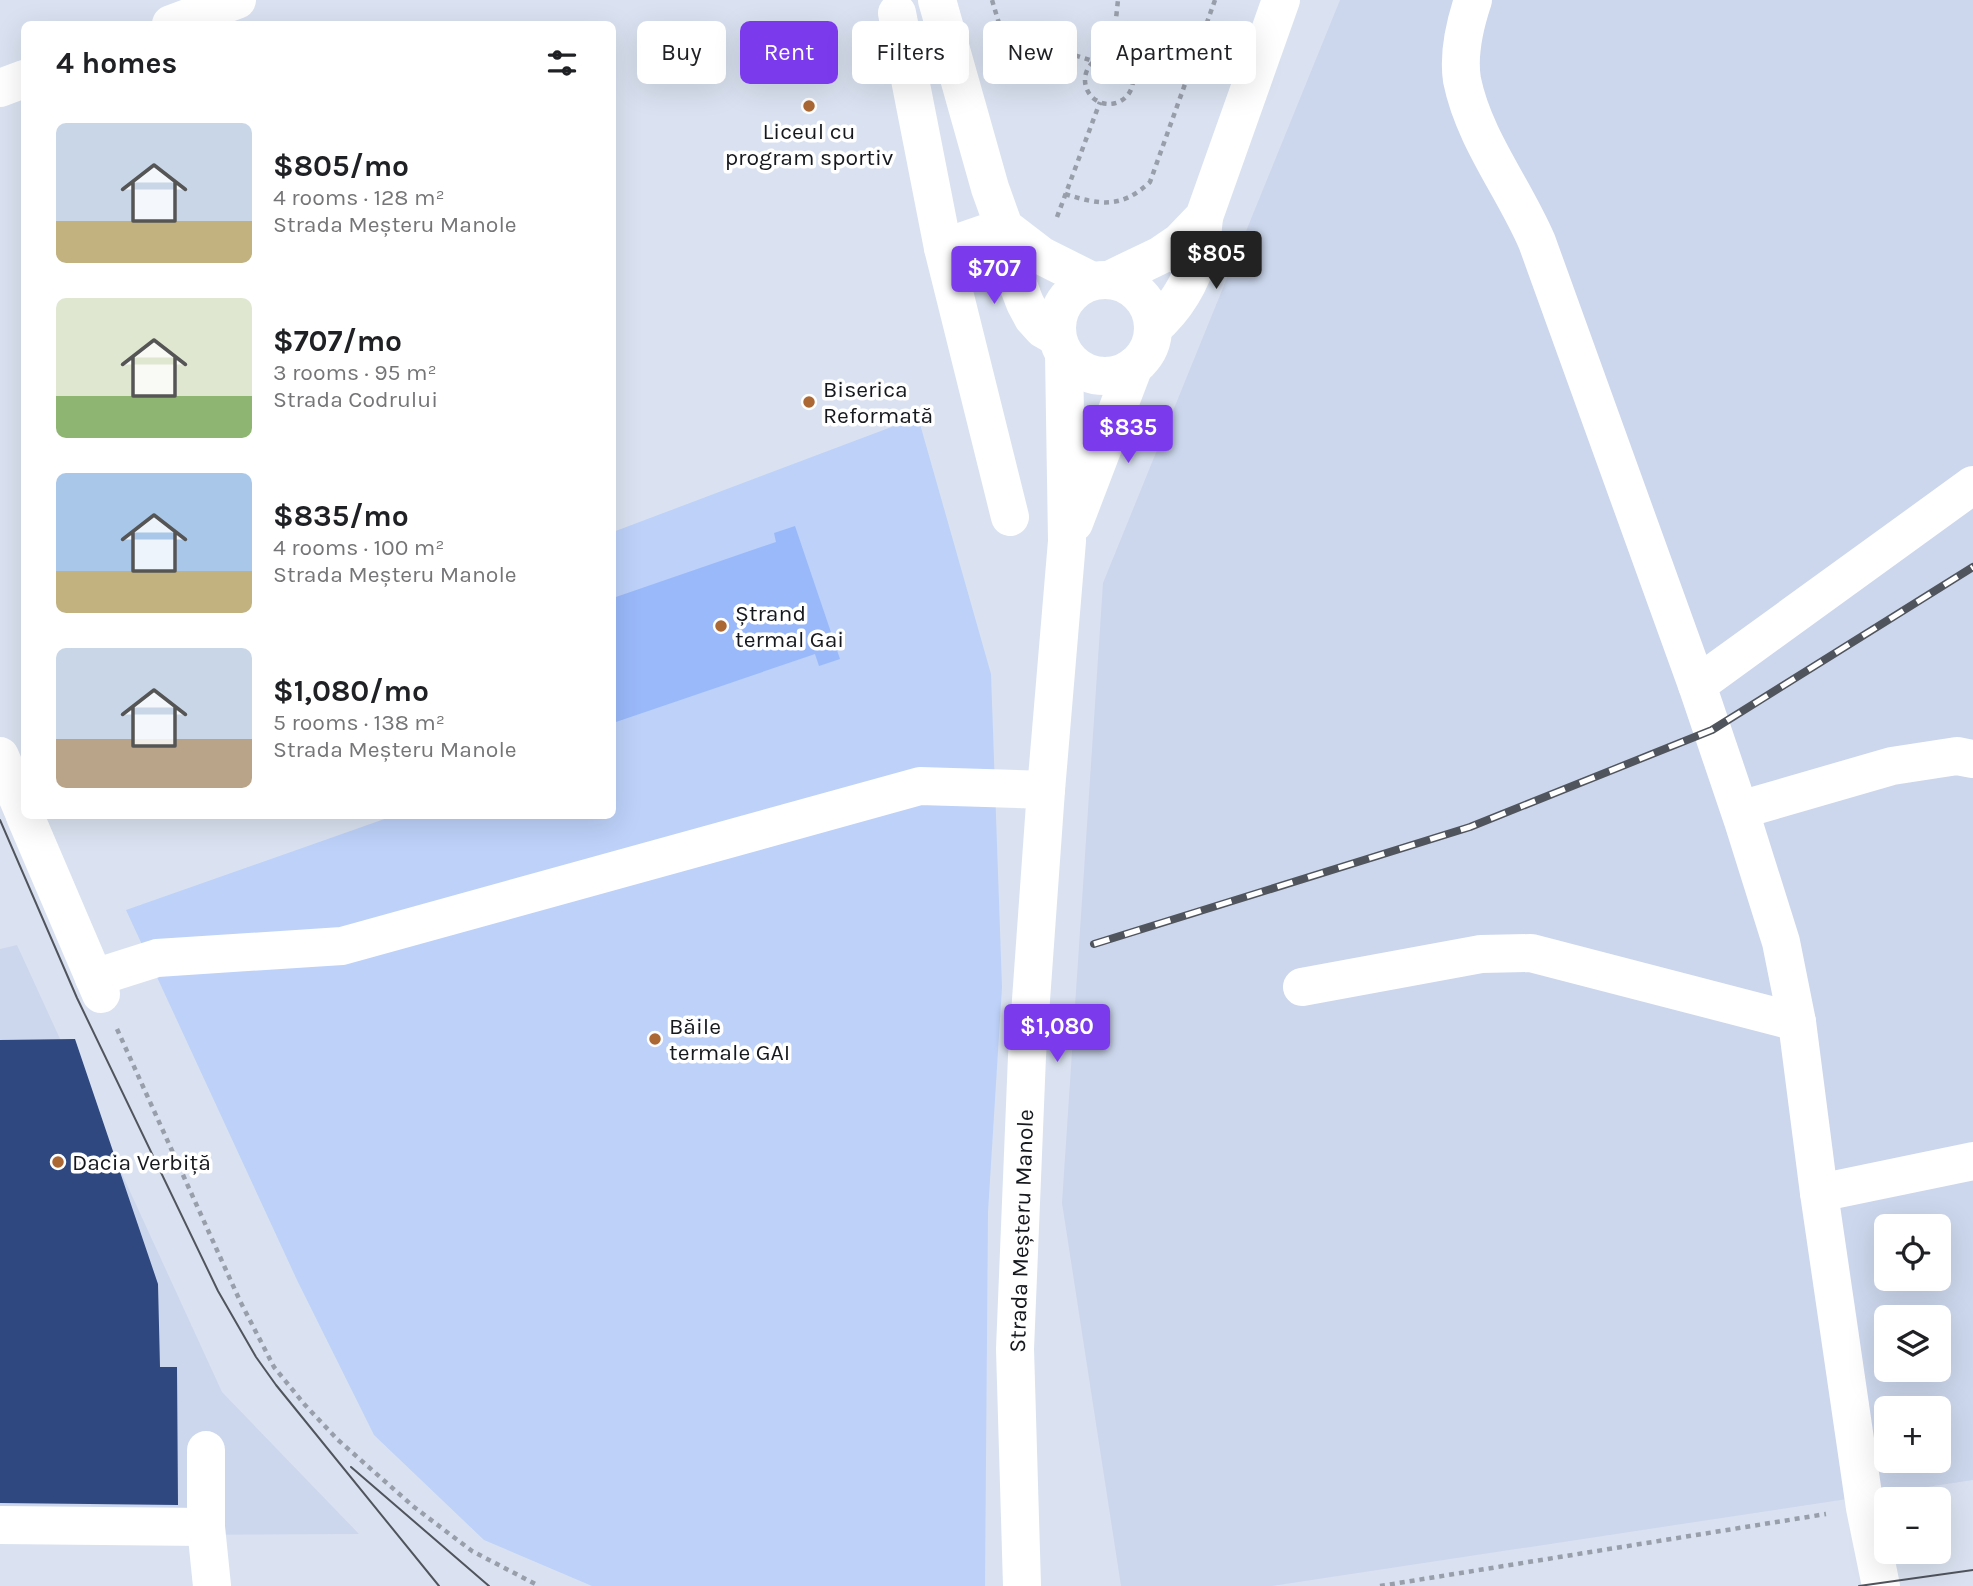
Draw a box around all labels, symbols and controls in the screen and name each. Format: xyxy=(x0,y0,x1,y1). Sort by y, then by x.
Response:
chip: Buy xyxy=(637,21,726,84)
chip: Rent xyxy=(740,21,838,84)
chip: Filters xyxy=(852,21,969,84)
chip: New xyxy=(983,21,1077,84)
chip: Apartment xyxy=(1091,21,1256,84)
icon: filters xyxy=(543,44,581,82)
text: 4 homes xyxy=(56,45,177,81)
marker: Liceul cu program sportiv xyxy=(801,98,817,114)
place label: Liceul cu program sportiv xyxy=(725,118,894,171)
text: $805/mo xyxy=(273,148,409,184)
icon: home xyxy=(112,151,196,235)
text: 4 rooms · 128 m² xyxy=(273,184,445,211)
text: Strada Meșteru Manole xyxy=(273,211,517,238)
pin: $805 xyxy=(1175,232,1257,291)
text: $805 xyxy=(1187,240,1245,267)
pin: $707 xyxy=(953,246,1035,306)
text: $707 xyxy=(967,255,1021,282)
text: $707/mo xyxy=(273,323,402,359)
icon: home xyxy=(112,326,196,410)
text: 3 rooms · 95 m² xyxy=(273,359,437,386)
place label: Biserica Reformată xyxy=(823,376,933,429)
text: Strada Codrului xyxy=(273,386,438,413)
marker: Biserica Reformată xyxy=(801,394,817,410)
pin: $835 xyxy=(1087,406,1169,465)
text: $835 xyxy=(1099,414,1157,441)
text: $835/mo xyxy=(273,498,409,534)
icon: home xyxy=(112,501,196,585)
text: 4 rooms · 100 m² xyxy=(273,534,445,561)
text: Strada Meșteru Manole xyxy=(273,561,517,588)
place label: Ștrand termal Gai xyxy=(735,600,844,653)
marker: Ștrand termal Gai xyxy=(713,618,729,634)
text: $1,080/mo xyxy=(273,673,429,709)
icon: home xyxy=(112,676,196,760)
text: 5 rooms · 138 m² xyxy=(273,709,445,736)
text: Strada Meșteru Manole xyxy=(273,736,517,763)
pin: $1,080 xyxy=(1000,1004,1114,1064)
place label: Băile termale GAI xyxy=(669,1013,790,1066)
text: $1,080 xyxy=(1020,1013,1094,1040)
marker: Băile termale GAI xyxy=(647,1031,663,1047)
street label: Strada Meșteru Manole xyxy=(1004,1109,1039,1353)
place label: Dacia Verbiță xyxy=(72,1149,211,1176)
marker: Dacia Verbiță xyxy=(50,1154,66,1170)
map controls xyxy=(1874,1214,1951,1564)
button: locate xyxy=(1874,1214,1951,1291)
button: layers xyxy=(1874,1305,1951,1382)
button: + xyxy=(1874,1396,1951,1473)
button: − xyxy=(1874,1487,1951,1564)

